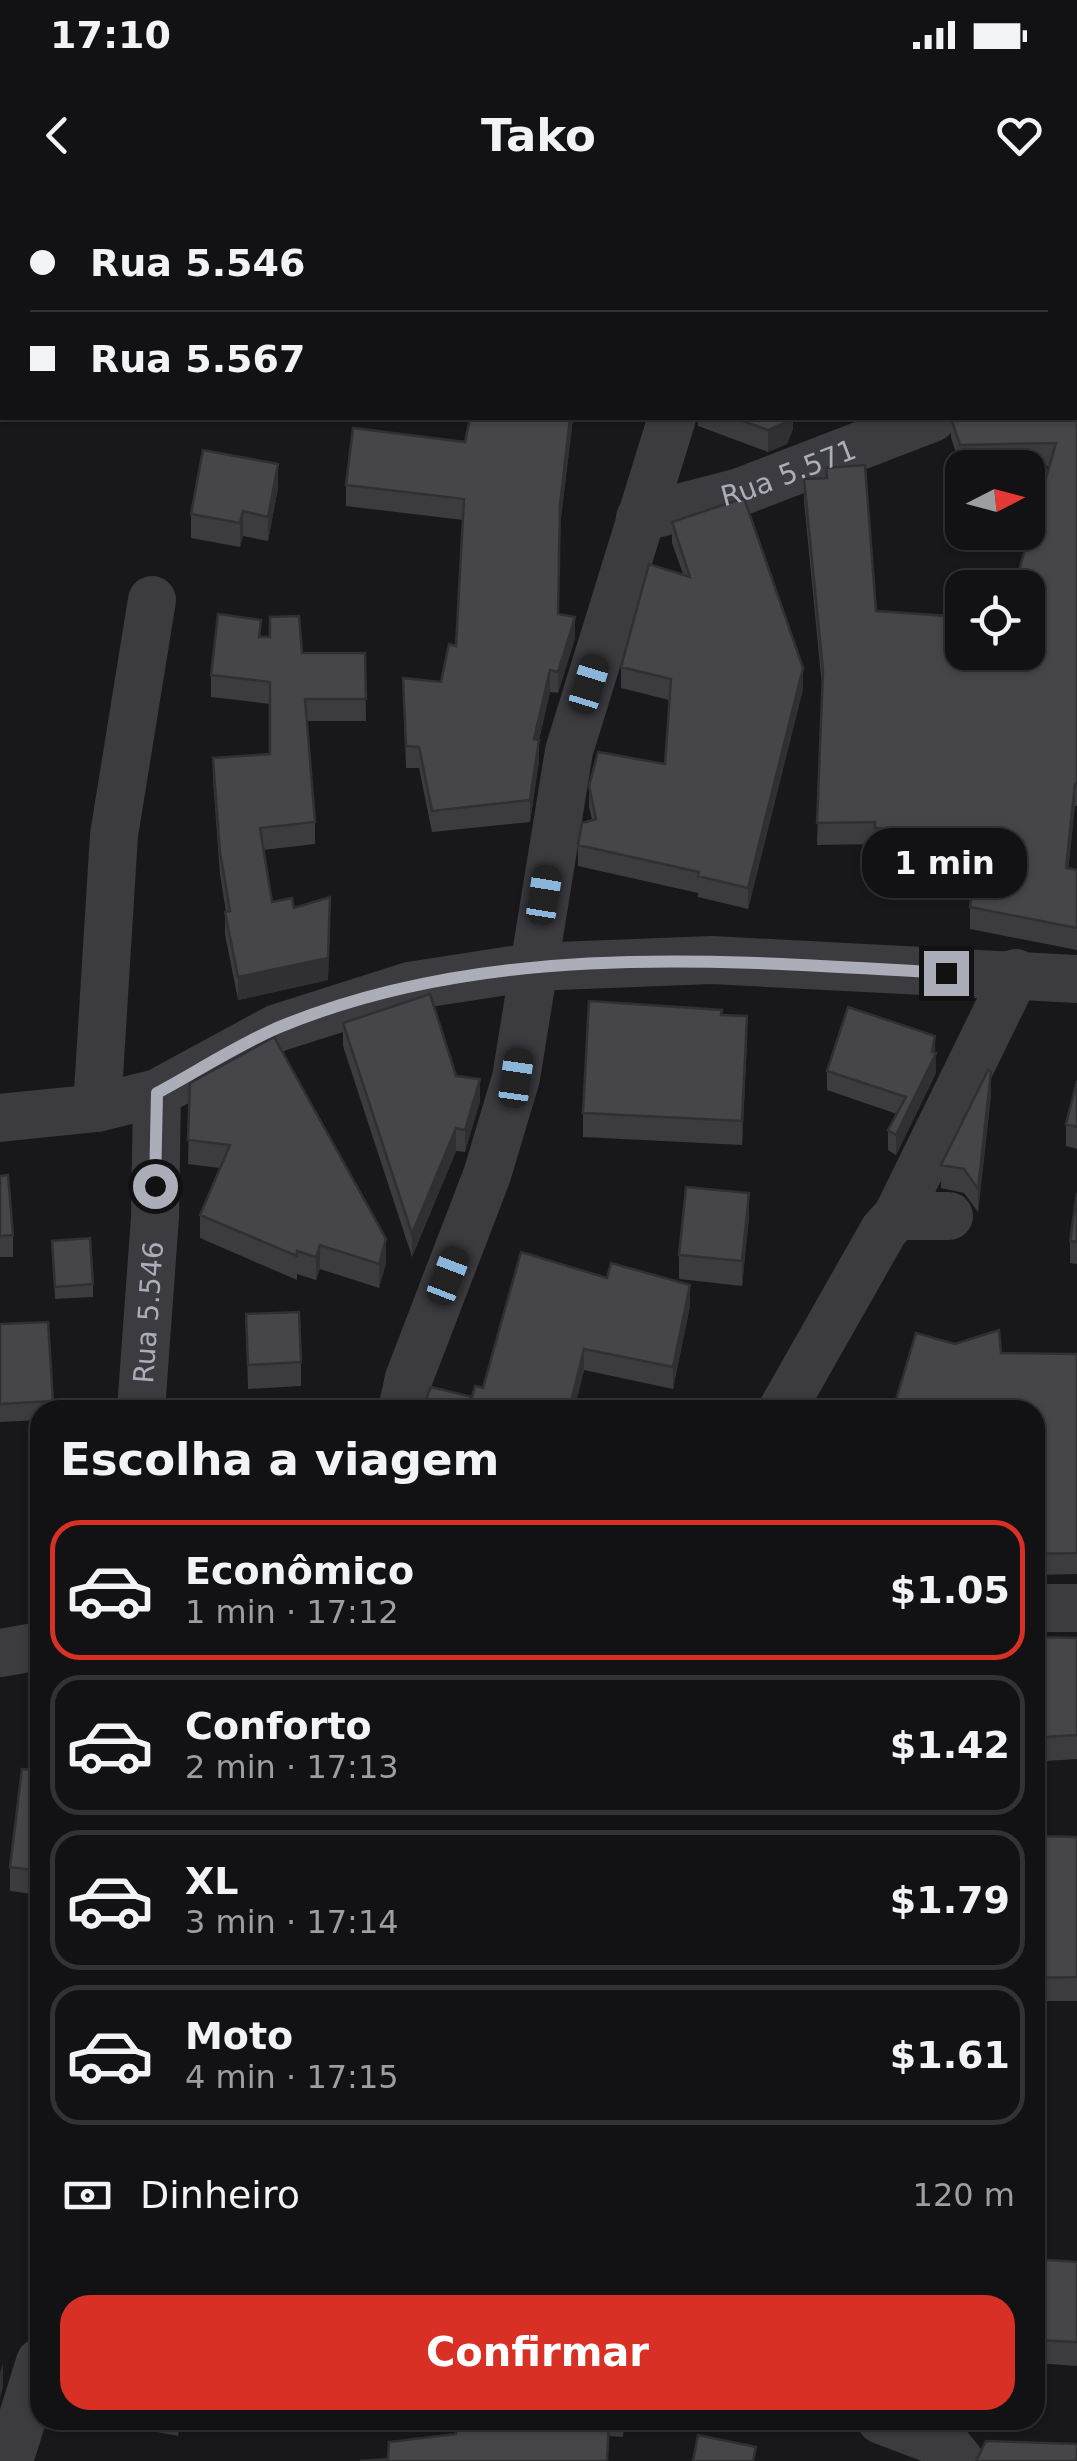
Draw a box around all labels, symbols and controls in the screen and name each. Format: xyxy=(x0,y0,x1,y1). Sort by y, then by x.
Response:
text: 17:10 xyxy=(50,13,171,57)
icon: back xyxy=(30,108,85,163)
icon: heart xyxy=(992,108,1047,163)
text: Tako xyxy=(481,109,596,162)
text: Rua 5.546 xyxy=(90,241,305,285)
text: Rua 5.567 xyxy=(90,337,305,381)
street label: Rua 5.571 xyxy=(717,433,861,513)
north arrow xyxy=(945,450,1045,550)
map controls xyxy=(945,450,1045,670)
button: locate xyxy=(945,570,1045,670)
car xyxy=(566,651,612,717)
callout: 1 min xyxy=(864,828,1028,898)
text: 1 min xyxy=(894,844,995,882)
car xyxy=(524,863,564,927)
route end xyxy=(924,951,969,996)
car xyxy=(497,1046,535,1110)
route start xyxy=(133,1164,178,1209)
street label: Rua 5.546 xyxy=(127,1240,170,1384)
car xyxy=(423,1243,473,1309)
text: Escolha a viagem xyxy=(60,1433,499,1486)
icon: car xyxy=(65,1545,155,1635)
text: Econômico xyxy=(185,1549,414,1593)
text: $1.05 xyxy=(890,1568,1010,1612)
text: 1 min · 17:12 xyxy=(185,1593,399,1631)
icon: car xyxy=(65,1700,155,1790)
text: Conforto xyxy=(185,1704,372,1748)
text: $1.42 xyxy=(890,1723,1010,1767)
text: 2 min · 17:13 xyxy=(185,1748,399,1786)
icon: car xyxy=(65,1855,155,1945)
text: XL xyxy=(185,1859,239,1903)
text: $1.79 xyxy=(890,1878,1010,1922)
text: 3 min · 17:14 xyxy=(185,1903,399,1941)
icon: car xyxy=(65,2010,155,2100)
text: Moto xyxy=(185,2014,293,2058)
text: $1.61 xyxy=(890,2033,1010,2077)
text: 4 min · 17:15 xyxy=(185,2058,399,2096)
icon: cash xyxy=(60,2168,115,2223)
text: Dinheiro xyxy=(140,2173,300,2217)
text: 120 m xyxy=(913,2176,1015,2214)
button: Confirmar xyxy=(60,2295,1015,2410)

